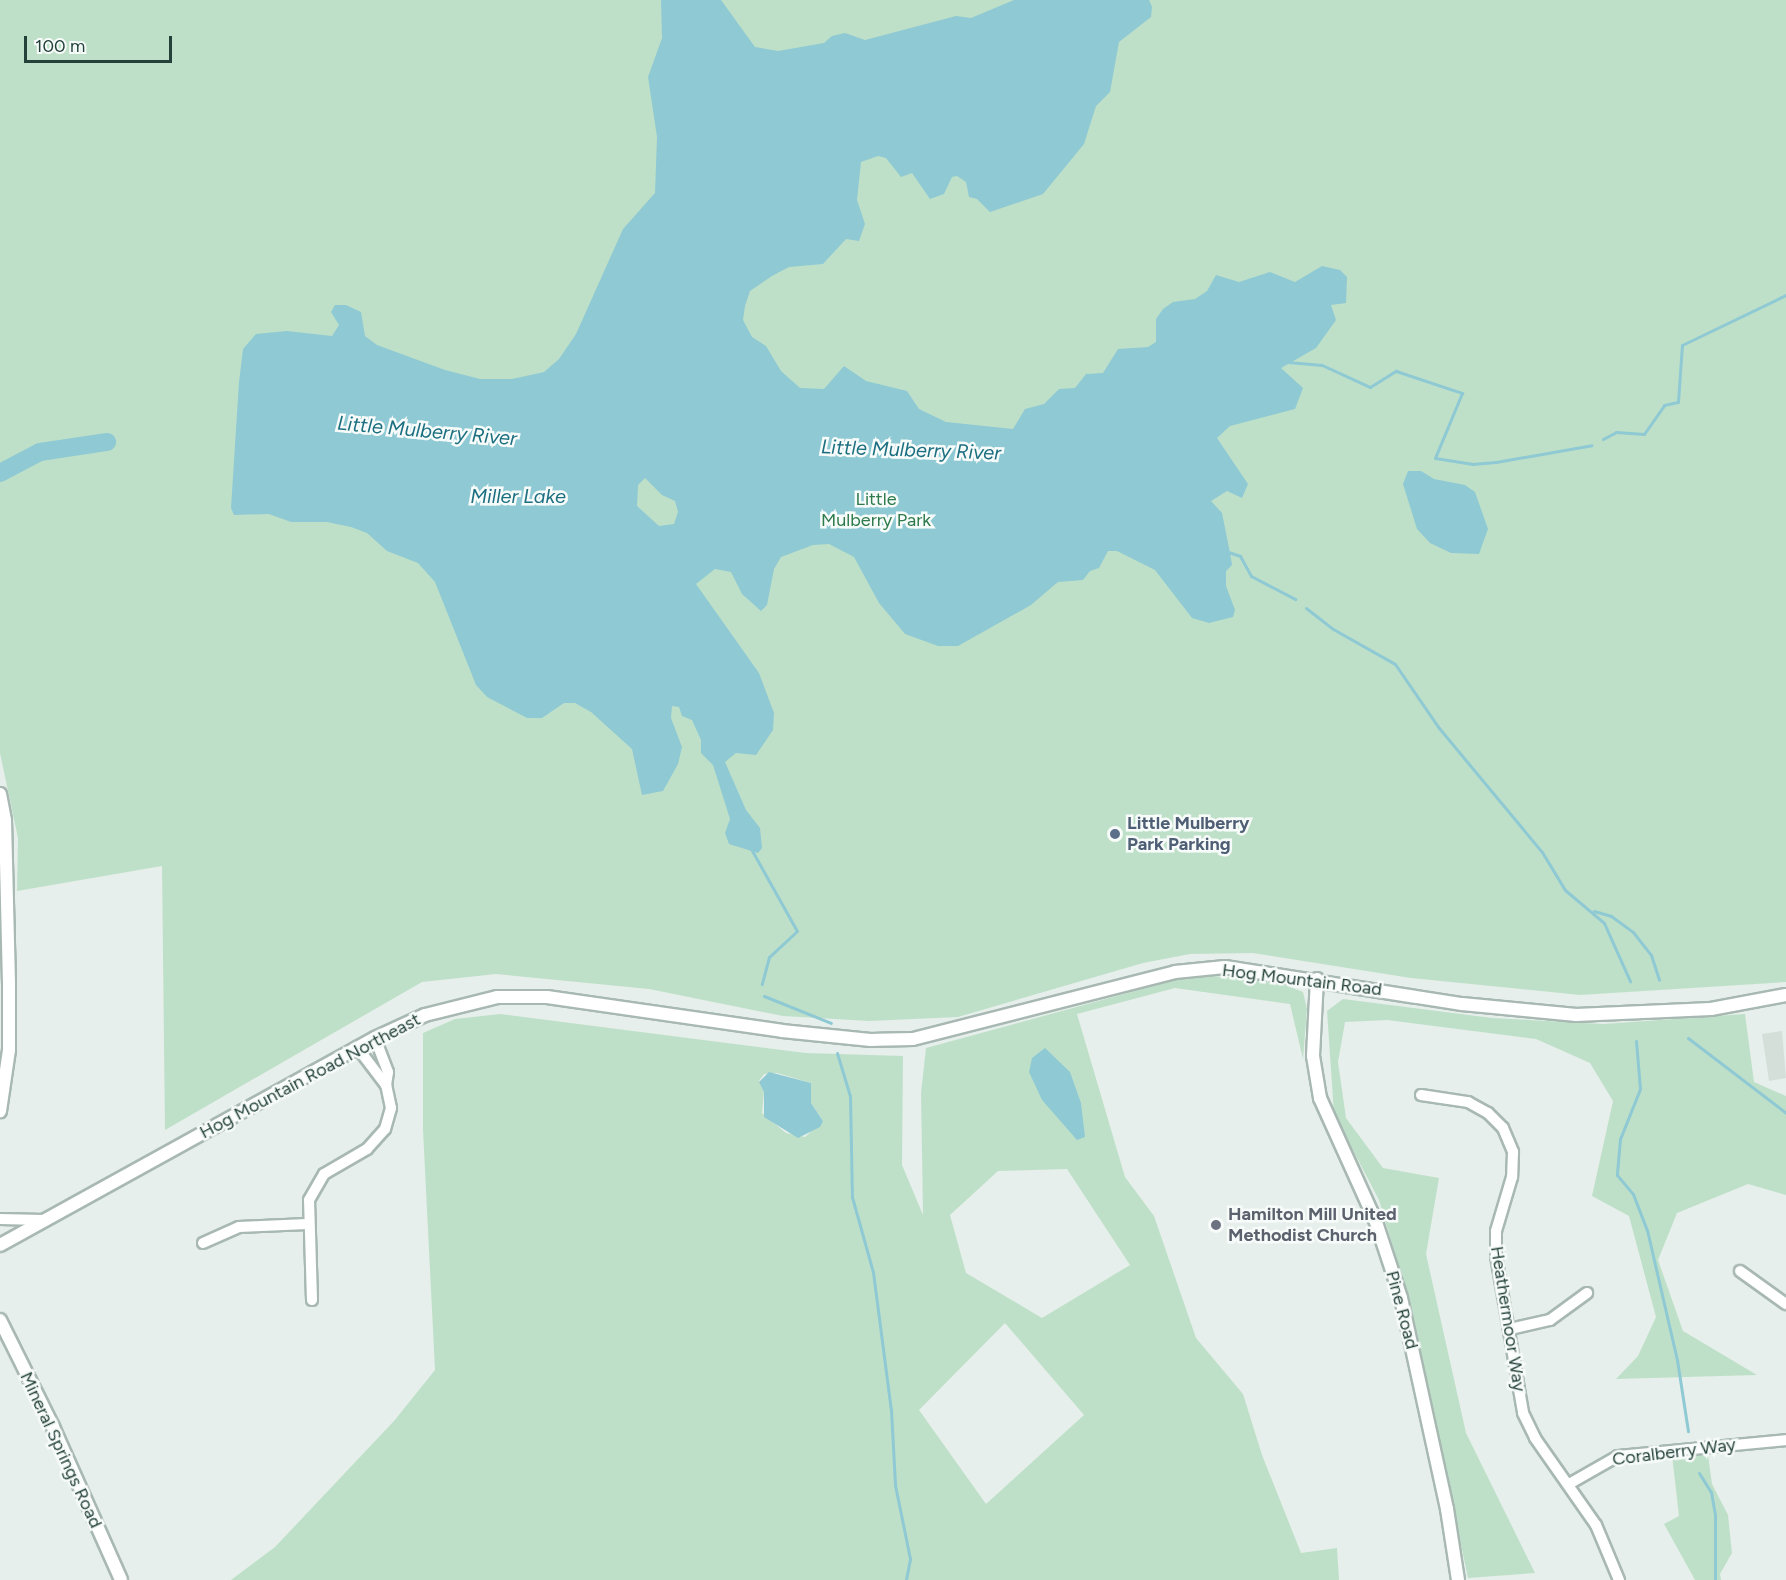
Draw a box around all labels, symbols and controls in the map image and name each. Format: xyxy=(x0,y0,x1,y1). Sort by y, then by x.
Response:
scale bar xyxy=(27,24,176,62)
text: 100 m xyxy=(35,35,85,57)
water label: Little Mulberry River xyxy=(336,411,518,451)
water label: Little Mulberry River xyxy=(821,435,1001,465)
water label: Miller Lake xyxy=(470,484,566,508)
park label: Little Mulberry Park xyxy=(821,489,931,532)
place label: Little Mulberry Park Parking xyxy=(1127,813,1249,856)
marker: Little Mulberry Park Parking xyxy=(1108,827,1122,841)
street label: Hog Mountain Road xyxy=(1221,959,1383,1001)
street label: Hog Mountain Road Northeast xyxy=(196,1009,424,1143)
place label: Hamilton Mill United Methodist Church xyxy=(1228,1204,1397,1246)
marker: Hamilton Mill United Methodist Church xyxy=(1209,1218,1223,1232)
street label: Heathermoor Way xyxy=(1486,1245,1530,1393)
street label: Pine Road xyxy=(1381,1268,1423,1352)
street label: Mineral Springs Road xyxy=(15,1369,107,1531)
street label: Coralberry Way xyxy=(1611,1434,1737,1470)

